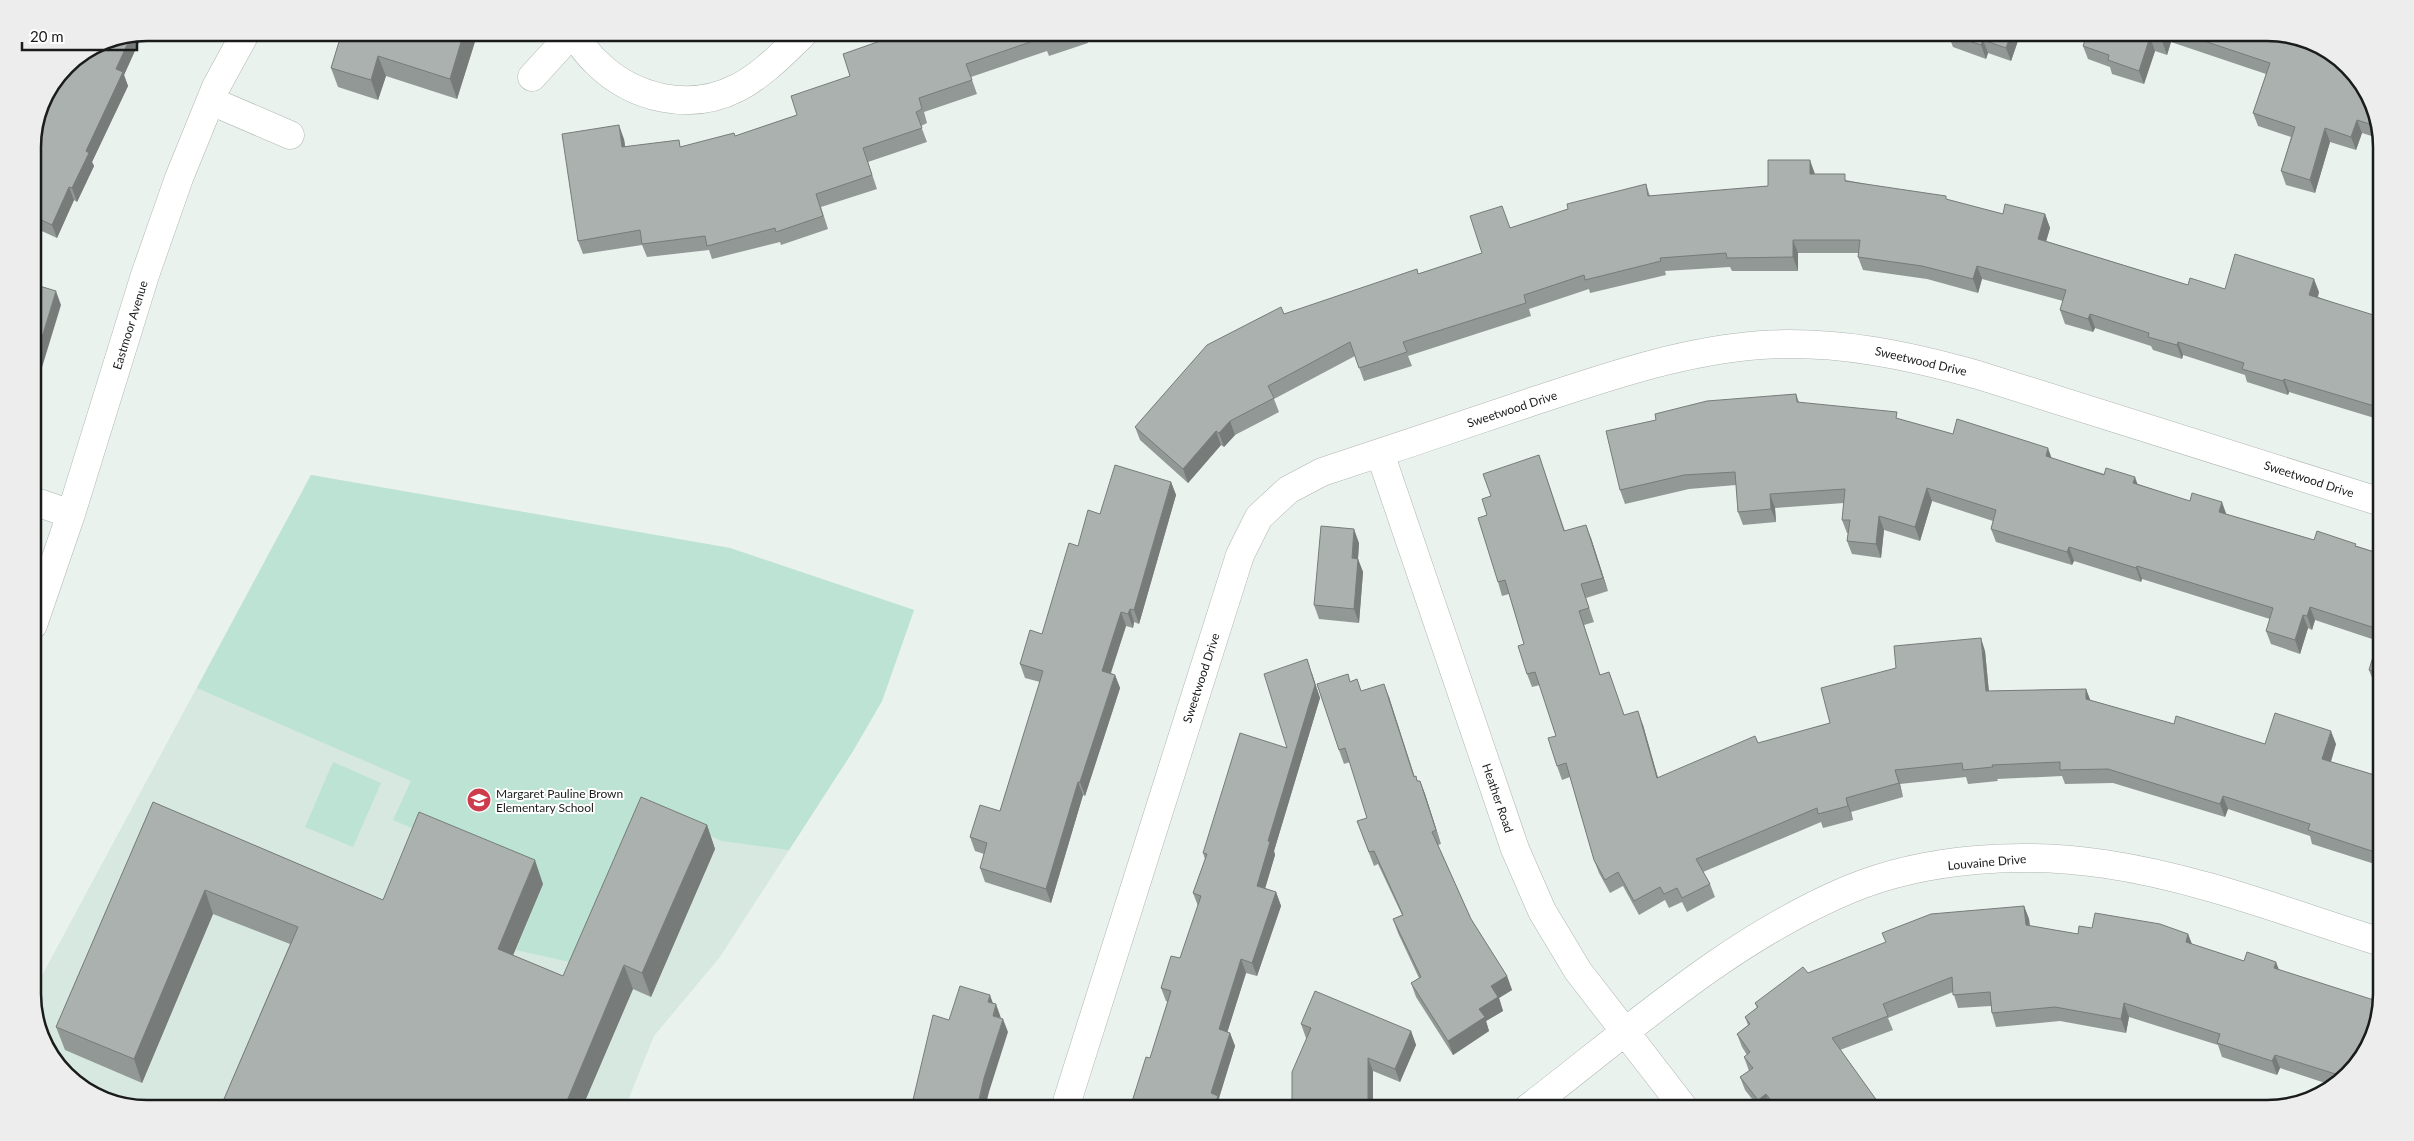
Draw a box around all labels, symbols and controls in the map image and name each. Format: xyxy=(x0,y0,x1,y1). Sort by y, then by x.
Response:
scale bar xyxy=(22,20,138,52)
text: 20 m xyxy=(30,27,64,45)
street label: Eastmoor Avenue xyxy=(109,279,151,371)
street label: Sweetwood Drive xyxy=(1874,343,1968,379)
street label: Sweetwood Drive xyxy=(1465,387,1559,431)
street label: Sweetwood Drive xyxy=(2262,457,2356,501)
street label: Sweetwood Drive xyxy=(1179,631,1223,725)
street label: Heather Road xyxy=(1479,761,1517,835)
place label: Margaret Pauline Brown Elementary School xyxy=(496,786,623,815)
school or university icon: Margaret Pauline Brown Elementary School xyxy=(466,787,492,813)
street label: Louvaine Drive xyxy=(1947,851,2027,873)

